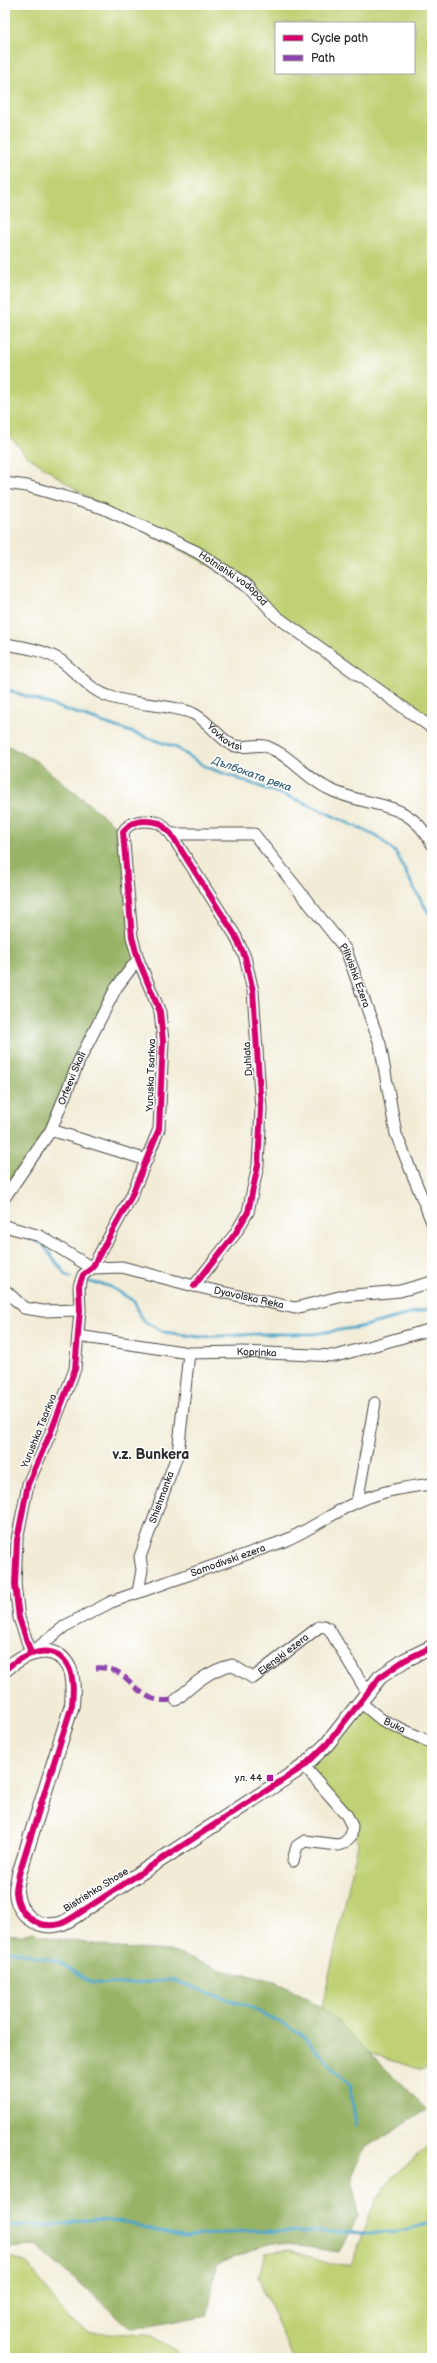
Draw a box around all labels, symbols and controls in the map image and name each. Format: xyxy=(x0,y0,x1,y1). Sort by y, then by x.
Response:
legend xyxy=(275,22,415,74)
text: Cycle path xyxy=(311,31,368,46)
text: Path xyxy=(311,51,336,66)
street label: Hotnishki vodopad xyxy=(196,549,270,608)
street label: Yovkovtsi xyxy=(204,720,242,753)
water label: Дълбоката река xyxy=(210,753,294,795)
street label: Plitvishki Ezera xyxy=(337,941,372,1010)
street label: Yuruska Tsarkva xyxy=(144,1038,158,1113)
street label: Duhlata xyxy=(241,1041,255,1077)
street label: Orfeevi Skali xyxy=(56,1050,89,1107)
street label: Dyavolska Reka xyxy=(213,1284,285,1311)
street label: Koprinka xyxy=(237,1346,277,1360)
street label: Yurushka Tsarkva xyxy=(18,1392,59,1471)
district label: v.z. Bunkera xyxy=(112,1446,189,1463)
street label: Shishmanka xyxy=(147,1469,177,1525)
street label: Samodivski ezera xyxy=(189,1542,267,1579)
street label: Elenski ezera xyxy=(256,1631,311,1678)
street label: Buka xyxy=(381,1715,408,1736)
place label: ул. 44 xyxy=(235,1772,262,1784)
marker: ул. 44 xyxy=(265,1773,275,1783)
street label: Bistrishko Shose xyxy=(61,1865,131,1915)

